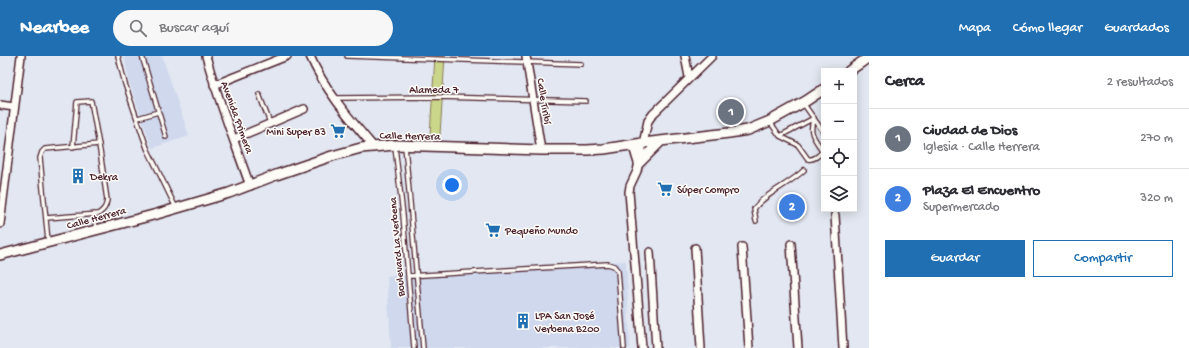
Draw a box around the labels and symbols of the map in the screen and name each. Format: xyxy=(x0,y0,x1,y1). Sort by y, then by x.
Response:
street label: Calle Tiribí xyxy=(533,78,553,126)
street label: Avenida Primera xyxy=(218,80,255,156)
street label: Alameda 7 xyxy=(409,85,459,97)
pin: 1 xyxy=(718,97,744,127)
supermarket icon: Mini Super 83 xyxy=(329,122,347,140)
place label: Mini Super 83 xyxy=(266,127,326,139)
street label: Calle Herrera xyxy=(380,130,441,144)
building icon: Dekra xyxy=(69,167,87,185)
place label: Dekra xyxy=(89,172,119,184)
your location xyxy=(442,175,462,195)
supermarket icon: Súper Compro xyxy=(656,180,674,198)
place label: Súper Compro xyxy=(677,185,740,197)
pin: 2 xyxy=(779,192,805,222)
street label: Boulevard La Verbena xyxy=(388,196,408,298)
street label: Calle Herrera xyxy=(66,205,128,233)
supermarket icon: Pequeño Mundo xyxy=(484,221,502,239)
place label: Pequeño Mundo xyxy=(504,226,578,238)
place label: LPA San José Verbena B200 xyxy=(534,311,600,336)
building icon: LPA San José Verbena B200 xyxy=(514,312,532,330)

